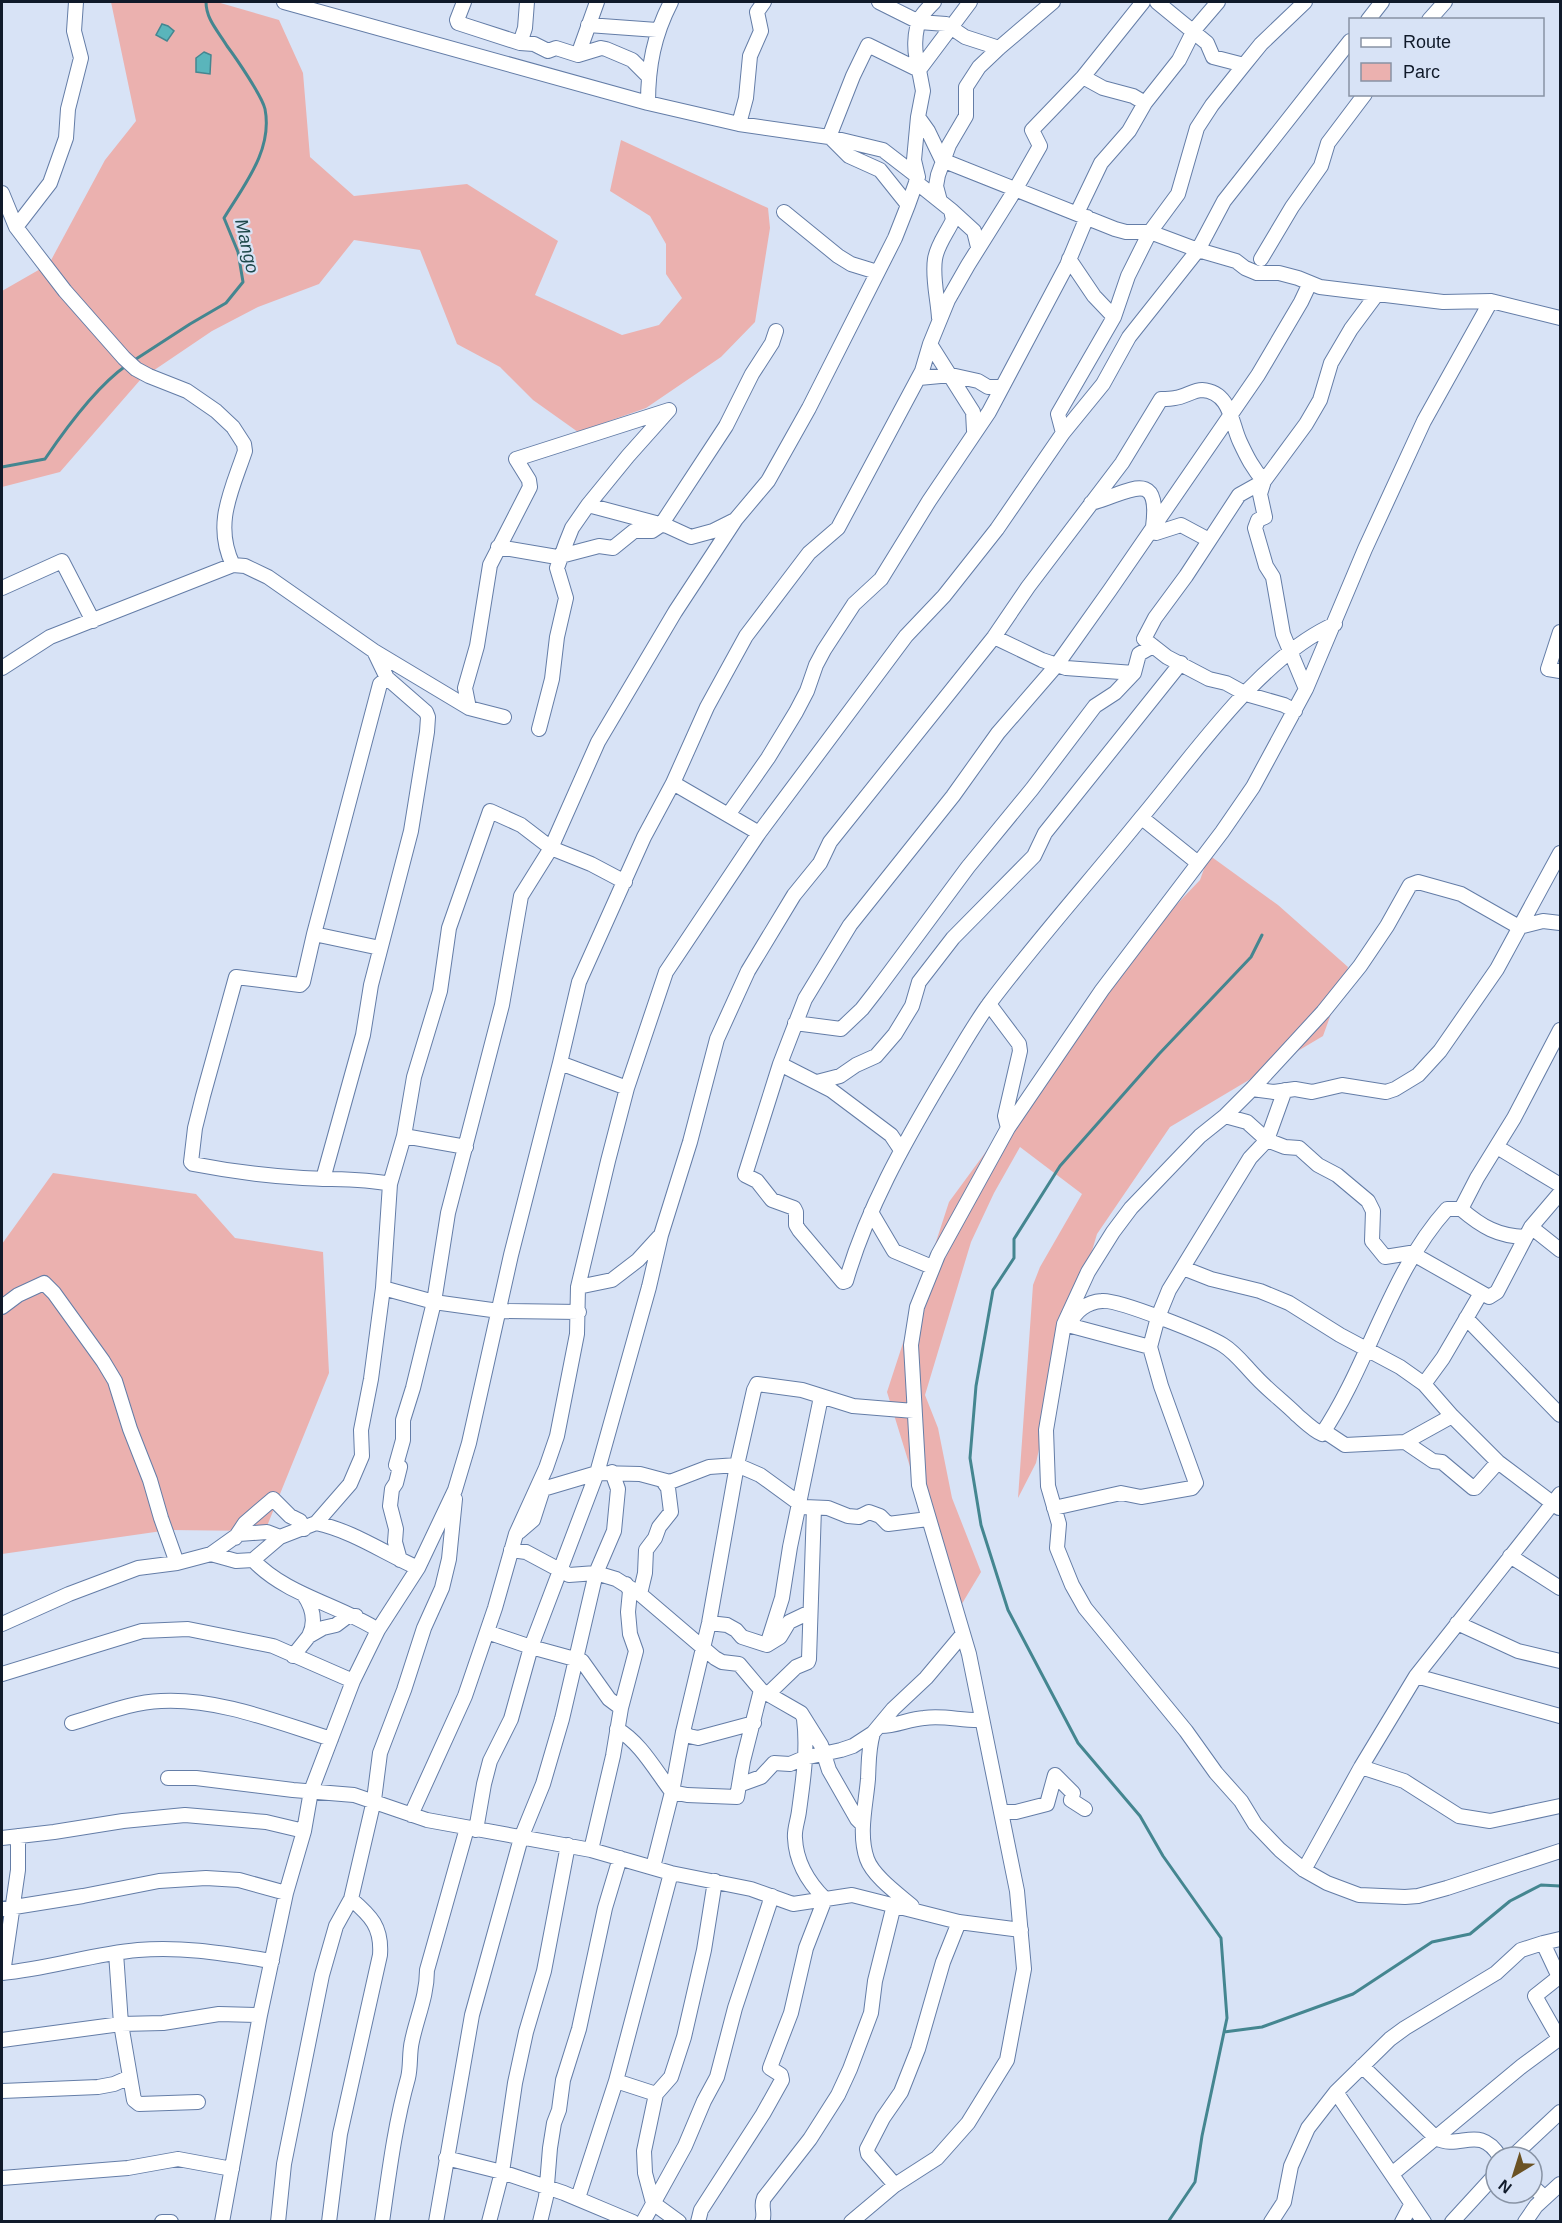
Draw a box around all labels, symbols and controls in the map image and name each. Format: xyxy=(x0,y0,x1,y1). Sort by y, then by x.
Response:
legend xyxy=(1349,18,1544,96)
text: Route xyxy=(1403,32,1451,52)
text: Parc xyxy=(1403,62,1440,82)
water label: Mango xyxy=(231,217,263,275)
north arrow xyxy=(1484,2145,1544,2205)
text: N xyxy=(1495,2176,1515,2197)

